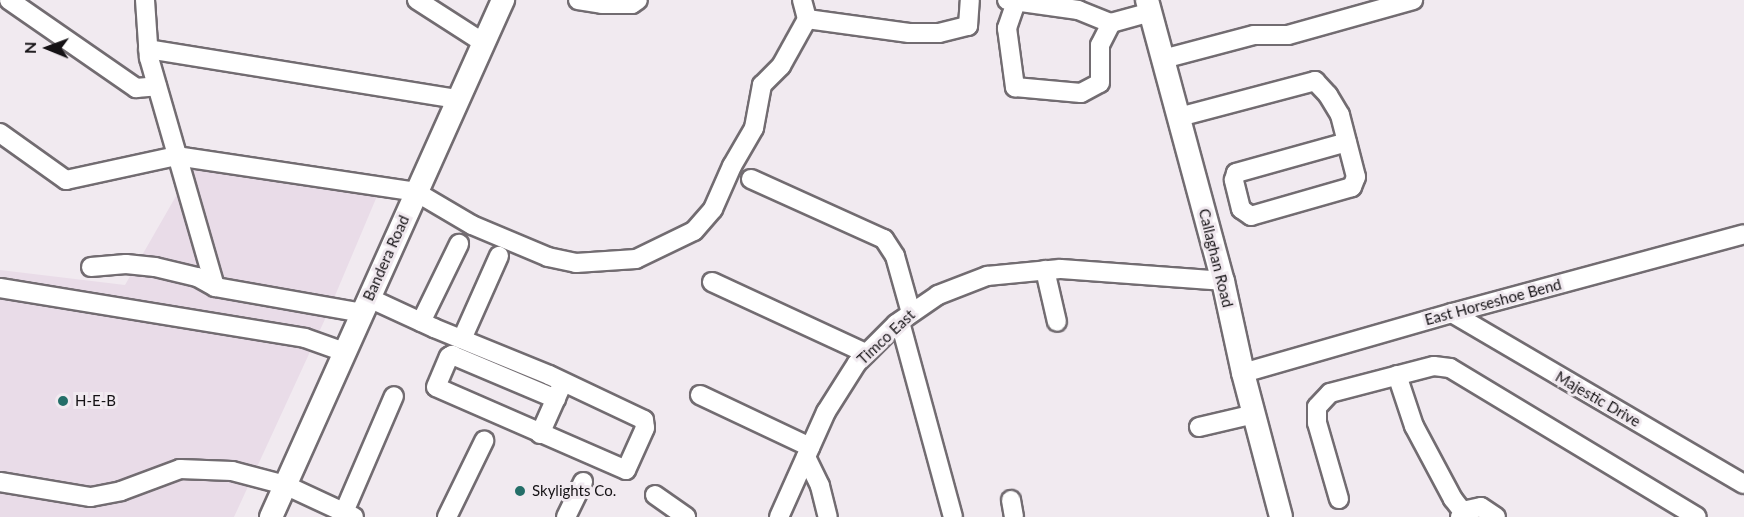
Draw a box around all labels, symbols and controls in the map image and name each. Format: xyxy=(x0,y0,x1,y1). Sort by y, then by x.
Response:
north arrow xyxy=(18,18,78,78)
text: N xyxy=(20,41,39,54)
street label: Callaghan Road xyxy=(1195,207,1237,309)
street label: Bandera Road xyxy=(359,212,413,304)
street label: East Horseshoe Bend xyxy=(1423,275,1563,329)
street label: Timco East xyxy=(854,306,918,368)
street label: Majestic Drive xyxy=(1552,367,1644,431)
place label: H-E-B xyxy=(75,392,116,410)
marker: H-E-B xyxy=(56,394,70,408)
place label: Skylights Co. xyxy=(532,482,616,500)
marker: Skylights Co. xyxy=(513,484,527,498)

